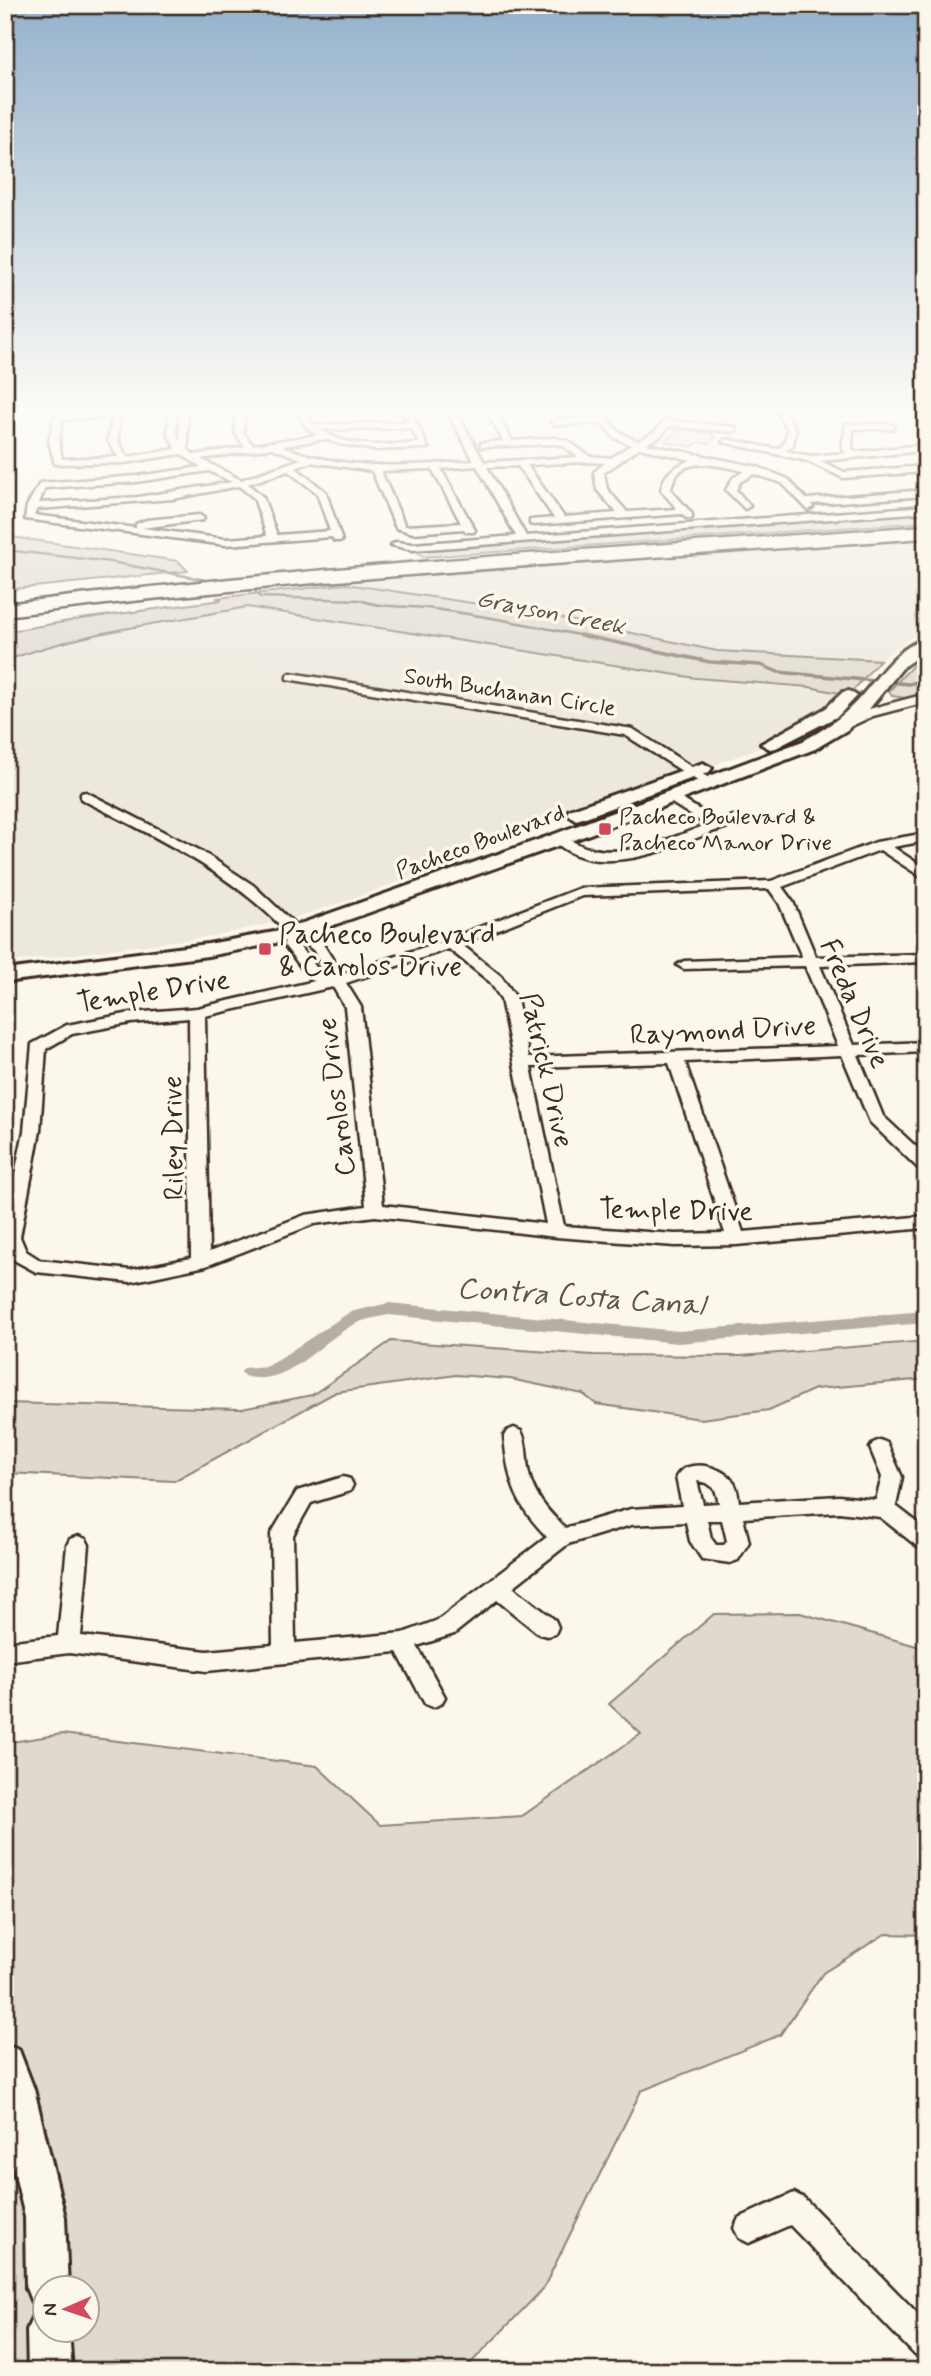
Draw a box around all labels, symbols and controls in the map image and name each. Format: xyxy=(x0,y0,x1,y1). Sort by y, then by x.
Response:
water label: Grayson Creek xyxy=(474,584,629,643)
street label: South Buchanan Circle xyxy=(402,661,618,725)
street label: Pacheco Boulevard xyxy=(392,798,569,887)
place label: Pacheco Boulevard & Pacheco Manor Drive xyxy=(619,803,832,859)
marker: Pacheco Boulevard & Pacheco Manor Drive xyxy=(597,821,613,837)
place label: Pacheco Boulevard & Carolos Drive xyxy=(279,917,495,986)
street label: Freda Drive xyxy=(810,934,898,1074)
marker: Pacheco Boulevard & Carolos Drive xyxy=(257,941,273,957)
street label: Temple Drive xyxy=(74,962,232,1023)
street label: Patrick Drive xyxy=(510,990,581,1152)
street label: Raymond Drive xyxy=(629,1008,817,1055)
street label: Carolos Drive xyxy=(309,1015,366,1178)
street label: Riley Drive xyxy=(155,1075,194,1201)
street label: Temple Drive xyxy=(599,1192,753,1231)
water label: Contra Costa Canal xyxy=(456,1269,710,1326)
north arrow xyxy=(32,2274,102,2344)
text: N xyxy=(38,2303,63,2316)

